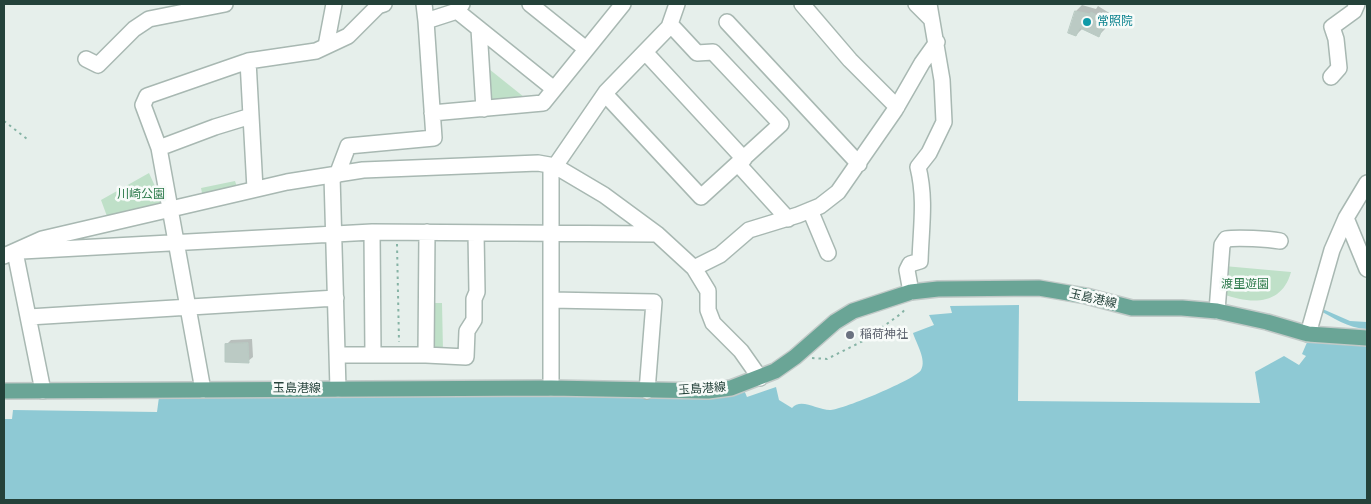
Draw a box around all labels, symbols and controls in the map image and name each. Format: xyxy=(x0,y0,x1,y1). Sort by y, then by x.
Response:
place label: 常照院 xyxy=(1097,15,1133,29)
marker: 常照院 xyxy=(1081,16,1093,28)
park label: 川崎公園 xyxy=(117,188,165,202)
park label: 渡里遊園 xyxy=(1221,278,1269,292)
street label: 玉島港線 xyxy=(1068,287,1118,311)
place label: 稲荷神社 xyxy=(860,328,908,342)
marker: 稲荷神社 xyxy=(844,329,856,341)
street label: 玉島港線 xyxy=(678,380,726,398)
street label: 玉島港線 xyxy=(273,382,321,396)

